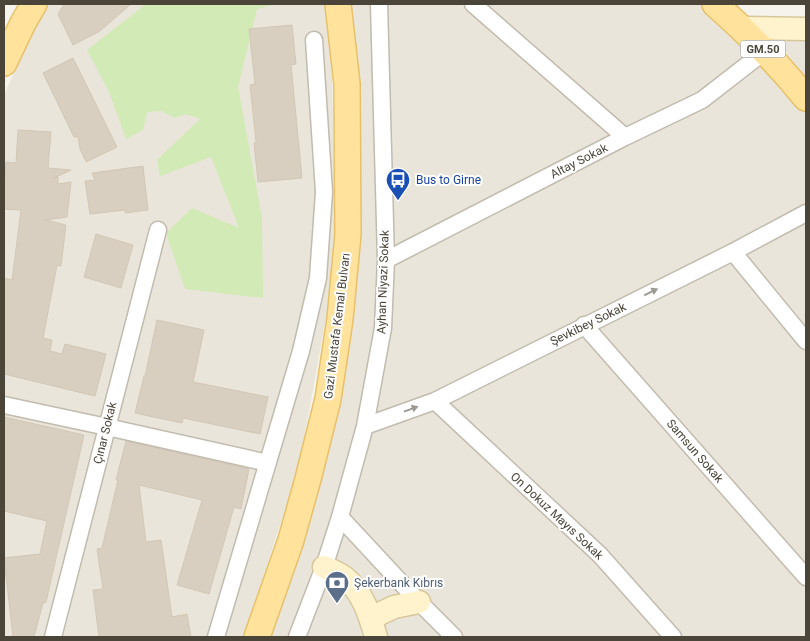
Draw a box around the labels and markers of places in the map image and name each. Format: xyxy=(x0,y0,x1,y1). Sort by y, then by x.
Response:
bus stop icon: Bus to Girne xyxy=(385,167,411,201)
place label: Bus to Girne xyxy=(416,173,481,187)
bank icon: Şekerbank Kıbrıs xyxy=(324,570,350,604)
place label: Şekerbank Kıbrıs xyxy=(354,576,443,590)

